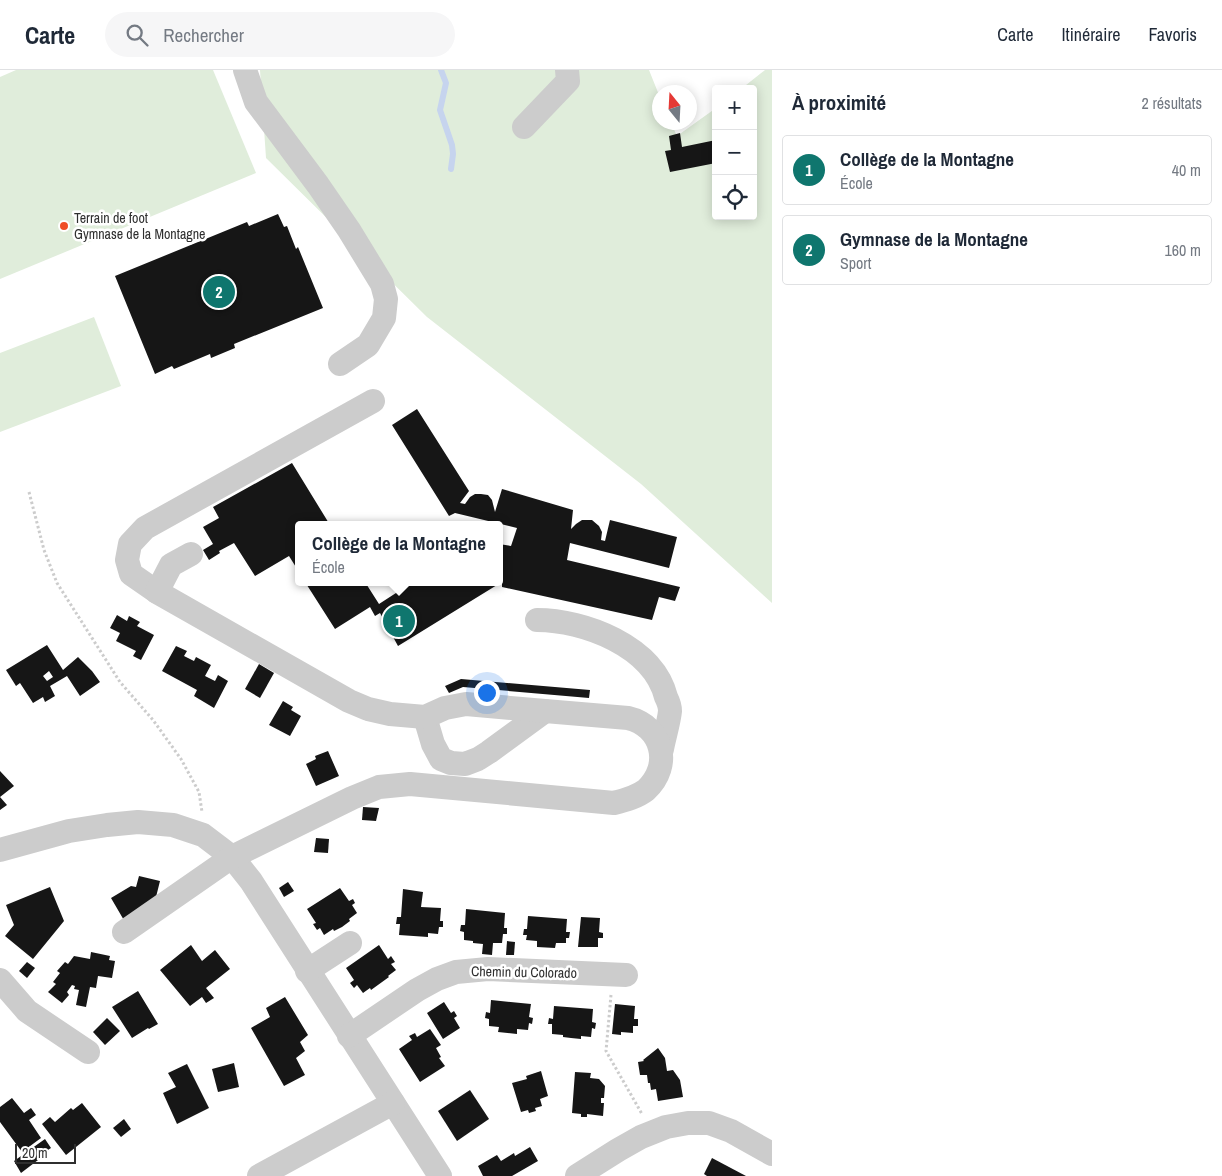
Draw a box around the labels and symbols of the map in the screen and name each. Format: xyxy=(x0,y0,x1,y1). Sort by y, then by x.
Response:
north arrow xyxy=(652,85,697,130)
place label: Terrain de foot Gymnase de la Montagne xyxy=(74,209,205,243)
marker: Terrain de foot Gymnase de la Montagne xyxy=(58,220,70,232)
pin: 2 xyxy=(203,273,235,311)
pin: 1 xyxy=(383,602,415,640)
your location xyxy=(474,680,500,706)
street label: Chemin du Colorado xyxy=(471,962,577,982)
scale bar xyxy=(15,1141,76,1164)

